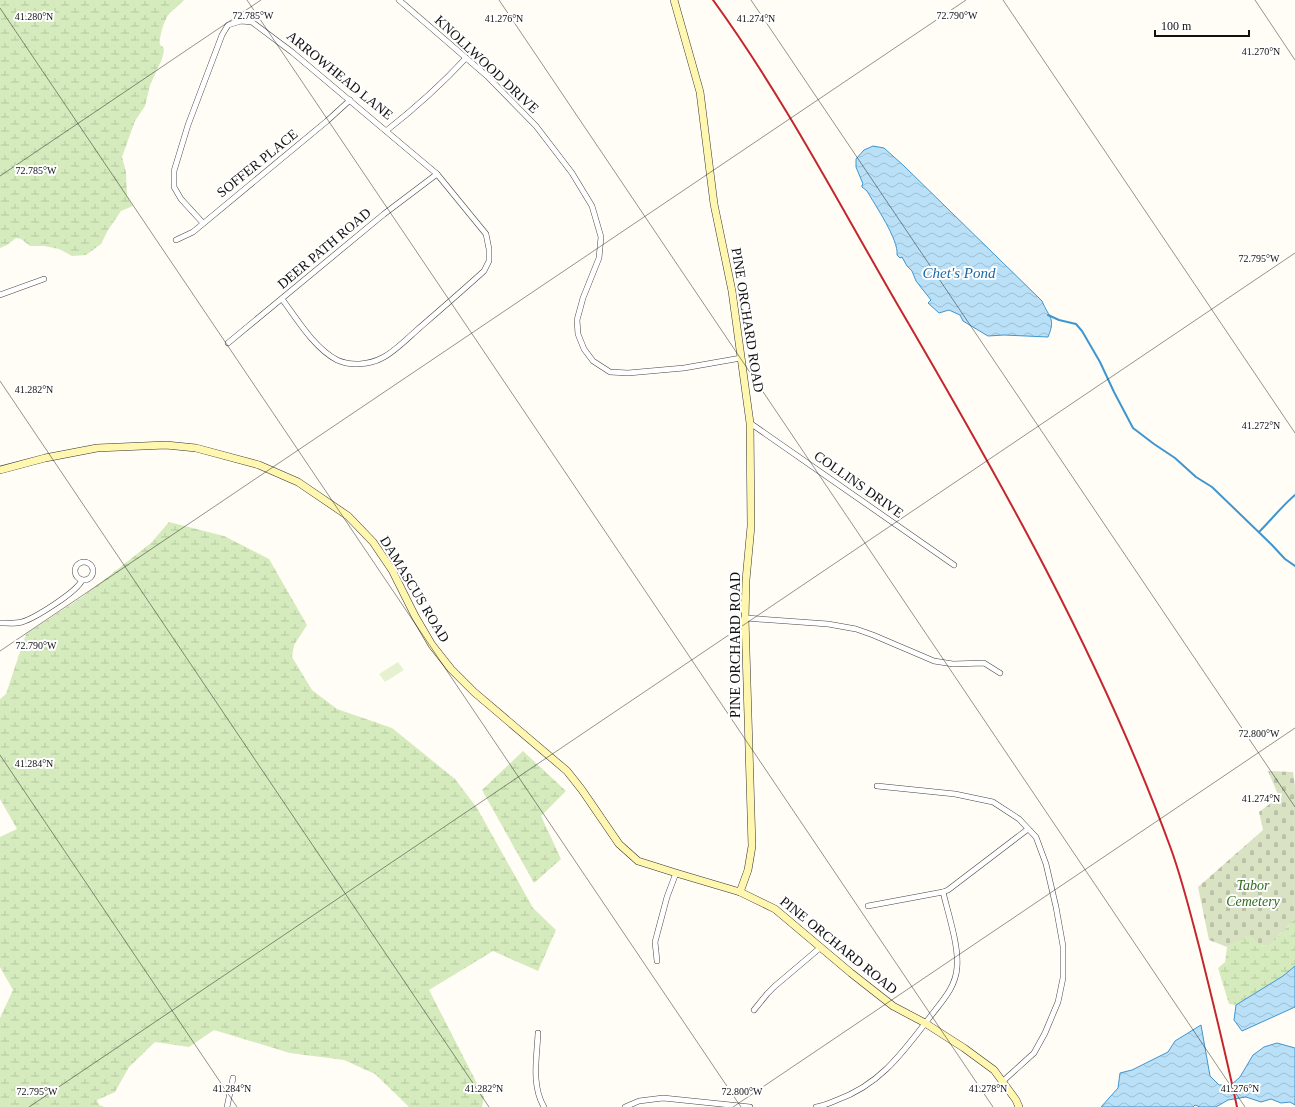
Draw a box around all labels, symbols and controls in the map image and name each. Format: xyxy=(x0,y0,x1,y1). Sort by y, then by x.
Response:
text: 72.785°W xyxy=(233,10,274,21)
text: 72.790°W xyxy=(937,10,978,21)
text: 41.280°N xyxy=(15,11,53,22)
street label: KNOLLWOOD DRIVE xyxy=(432,12,542,116)
scale bar xyxy=(1155,12,1249,38)
text: 41.276°N xyxy=(485,13,523,24)
text: 41.274°N xyxy=(737,13,775,24)
text: 100 m xyxy=(1161,19,1192,33)
street label: ARROWHEAD LANE xyxy=(284,28,396,123)
text: 41.270°N xyxy=(1242,46,1280,57)
street label: SOFFER PLACE xyxy=(214,126,301,200)
text: 72.785°W xyxy=(16,165,57,176)
street label: DEER PATH ROAD xyxy=(275,205,374,292)
street label: PINE ORCHARD ROAD xyxy=(729,247,766,393)
text: 72.795°W xyxy=(1239,253,1280,264)
water label: Chet's Pond xyxy=(923,265,996,281)
text: 41.282°N xyxy=(15,384,53,395)
text: 41.272°N xyxy=(1242,420,1280,431)
street label: COLLINS DRIVE xyxy=(811,448,906,521)
street label: DAMASCUS ROAD xyxy=(377,534,452,645)
street label: PINE ORCHARD ROAD xyxy=(728,572,743,718)
text: 72.790°W xyxy=(16,640,57,651)
text: 72.800°W xyxy=(1239,728,1280,739)
text: 41.284°N xyxy=(15,758,53,769)
text: 41.274°N xyxy=(1242,793,1280,804)
park label: Tabor Cemetery xyxy=(1226,878,1281,909)
street label: PINE ORCHARD ROAD xyxy=(777,894,900,997)
text: 41.284°N xyxy=(213,1083,251,1094)
text: 41.282°N xyxy=(465,1083,503,1094)
text: 41.278°N xyxy=(969,1083,1007,1094)
text: 41.276°N xyxy=(1221,1083,1259,1094)
text: 72.795°W xyxy=(17,1086,58,1097)
text: 72.800°W xyxy=(722,1086,763,1097)

